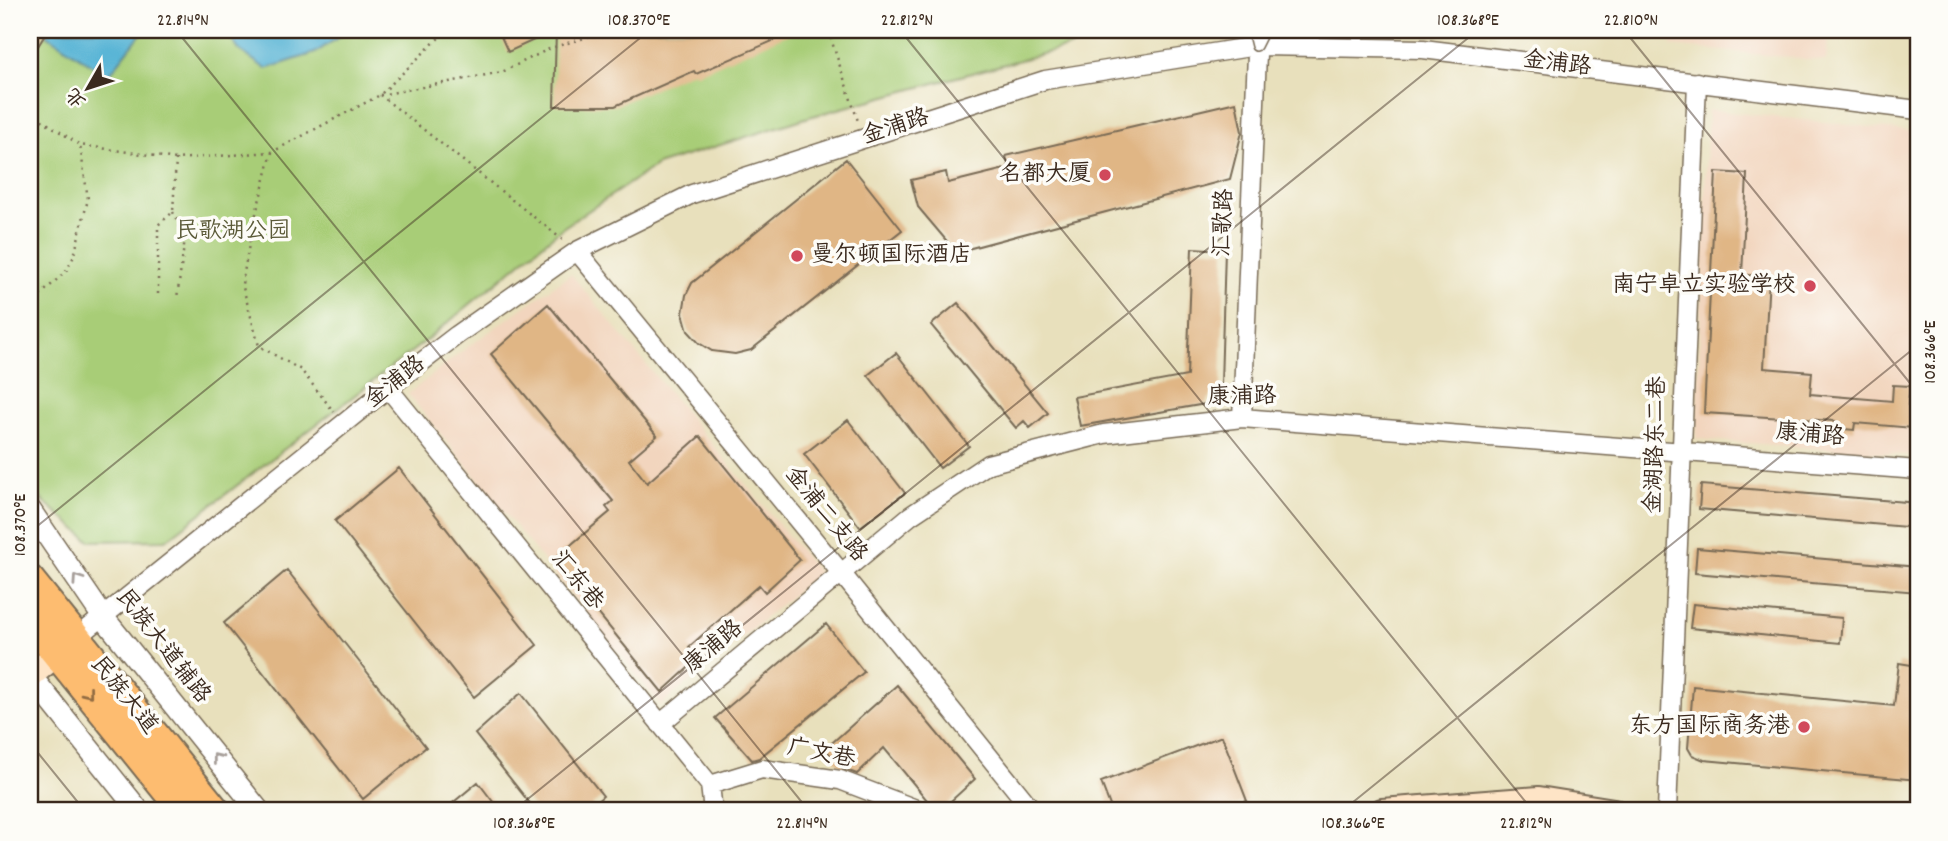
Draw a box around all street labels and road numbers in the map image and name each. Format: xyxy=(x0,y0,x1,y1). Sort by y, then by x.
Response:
street label: 金浦路 xyxy=(1521,44,1593,86)
street label: 金浦路 xyxy=(858,102,934,154)
street label: 汇歌路 xyxy=(1207,188,1243,258)
street label: 金浦路 xyxy=(359,349,433,417)
street label: 金湖路东二巷 xyxy=(1638,374,1676,515)
street label: 康浦路 xyxy=(1207,381,1277,415)
street label: 康浦路 xyxy=(1774,417,1846,455)
street label: 金浦二支路 xyxy=(776,460,874,570)
street label: 汇东巷 xyxy=(541,544,611,619)
street label: 民族大道辅路 xyxy=(109,584,215,710)
street label: 康浦路 xyxy=(677,613,751,683)
street label: 民族大道 xyxy=(83,652,163,740)
street label: 广文巷 xyxy=(784,732,859,778)

